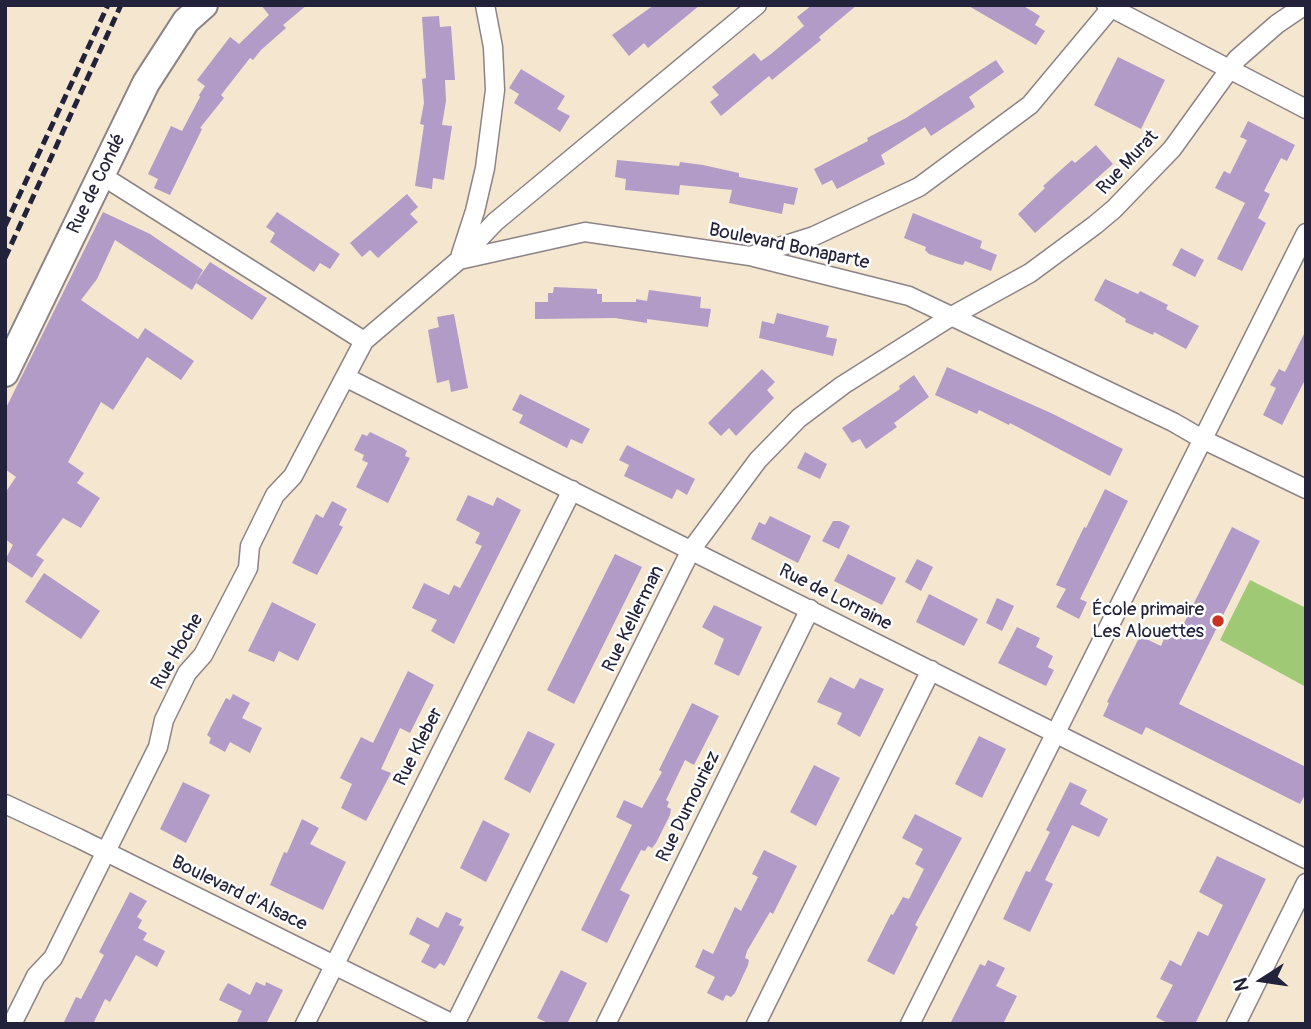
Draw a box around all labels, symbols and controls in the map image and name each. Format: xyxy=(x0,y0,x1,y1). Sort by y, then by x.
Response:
street label: Rue Murat xyxy=(1092,126,1164,200)
street label: Rue de Condé xyxy=(63,130,131,238)
street label: Boulevard Bonaparte xyxy=(707,219,871,275)
street label: Rue de Lorraine xyxy=(775,560,895,636)
street label: Rue Kellerman xyxy=(598,562,670,676)
place label: École primaire Les Alouettes xyxy=(1092,599,1204,643)
street label: Rue Hoche xyxy=(147,610,209,694)
marker: École primaire Les Alouettes xyxy=(1210,613,1226,629)
street label: Rue Kleber xyxy=(390,704,448,790)
street label: Rue Dumouriez xyxy=(652,748,726,866)
street label: Boulevard d'Alsace xyxy=(168,851,310,937)
north arrow xyxy=(1227,945,1297,1015)
text: N xyxy=(1228,976,1255,993)

